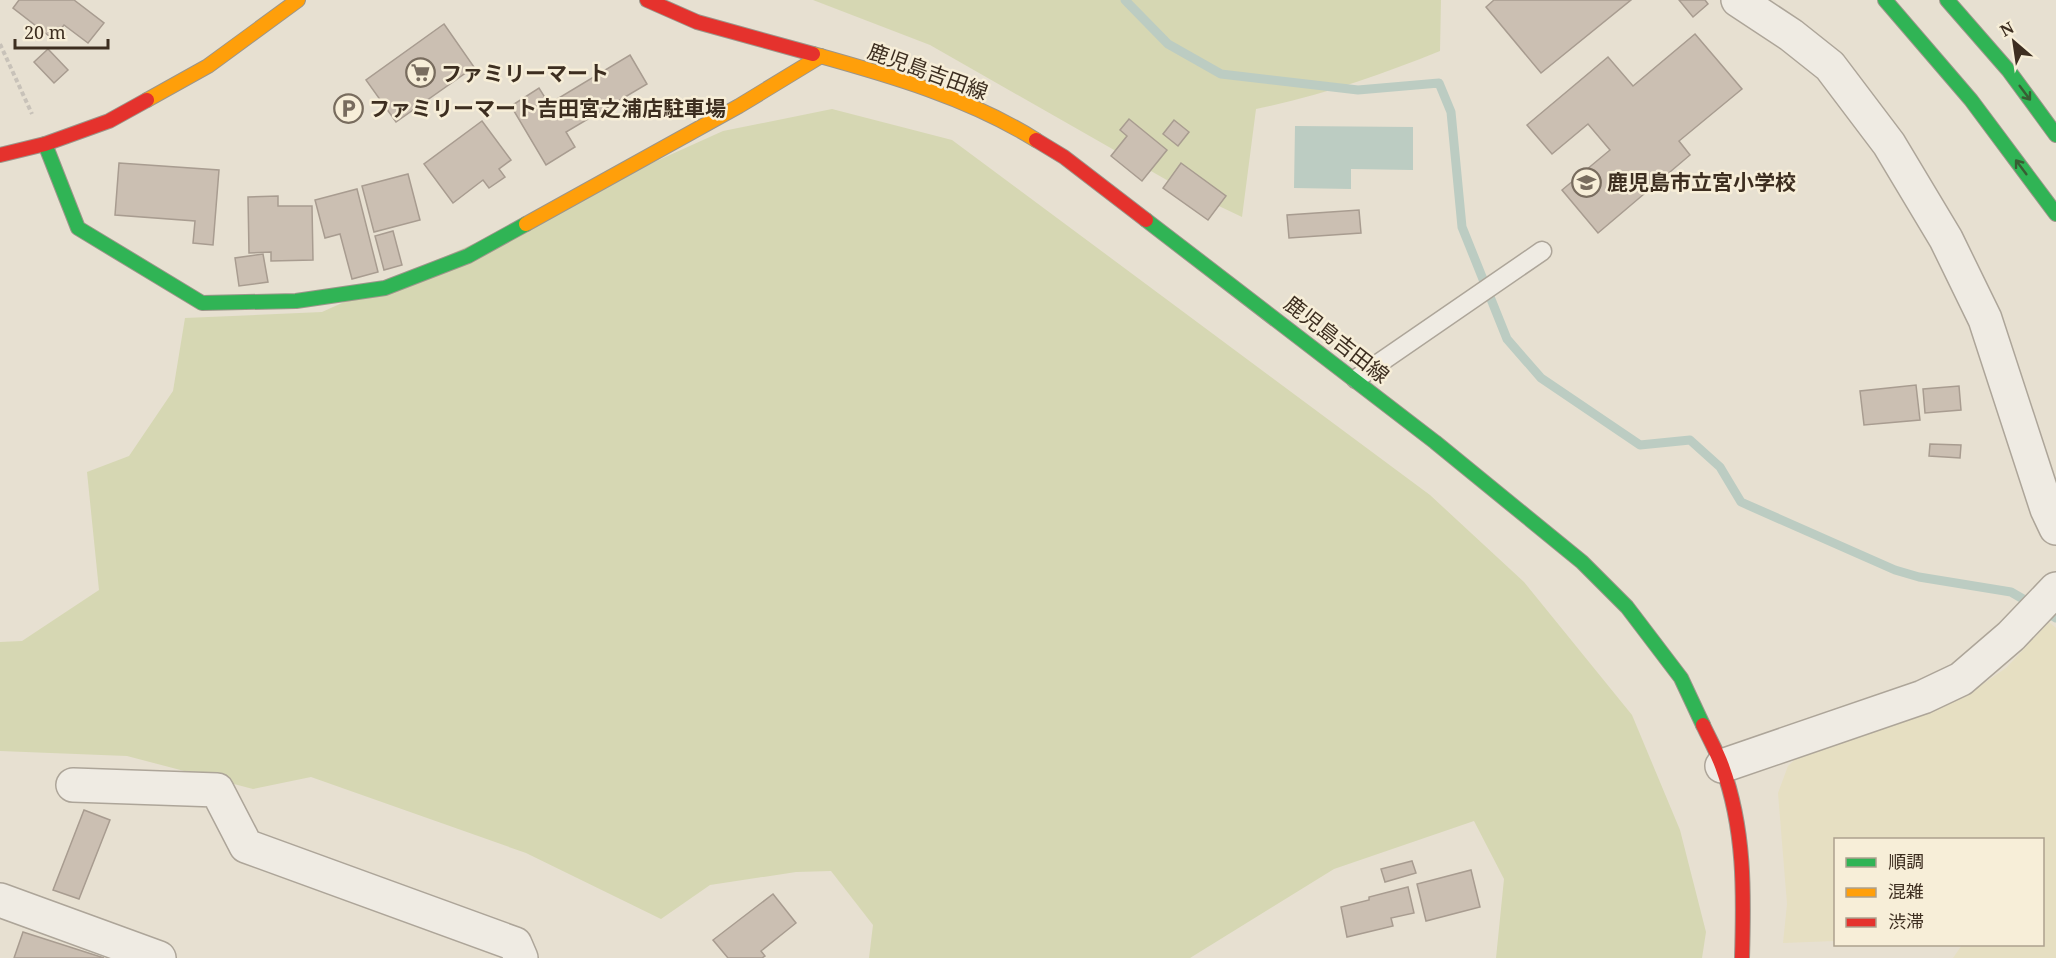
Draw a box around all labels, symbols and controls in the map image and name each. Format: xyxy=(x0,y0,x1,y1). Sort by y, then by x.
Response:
scale bar xyxy=(15,12,108,50)
north arrow xyxy=(1984,12,2044,72)
text: N xyxy=(1996,16,2018,42)
text: 20 m xyxy=(24,20,66,44)
street label: 鹿児島吉田線 xyxy=(864,36,992,106)
supermarket icon: ファミリーマート xyxy=(404,57,436,89)
place label: ファミリーマート xyxy=(441,59,609,87)
one-way arrow xyxy=(2019,85,2031,101)
parking icon: ファミリーマート吉田宮之浦店駐車場 xyxy=(332,92,364,124)
place label: ファミリーマート吉田宮之浦店駐車場 xyxy=(369,94,726,122)
one-way arrow xyxy=(2015,160,2027,176)
school or university icon: 鹿児島市立宮小学校 xyxy=(1570,166,1602,198)
place label: 鹿児島市立宮小学校 xyxy=(1607,168,1796,196)
street label: 鹿児島吉田線 xyxy=(1279,289,1395,389)
legend xyxy=(1834,838,2044,946)
text: 順調 xyxy=(1888,849,1924,873)
text: 混雑 xyxy=(1888,879,1924,903)
text: 渋滞 xyxy=(1888,909,1924,933)

